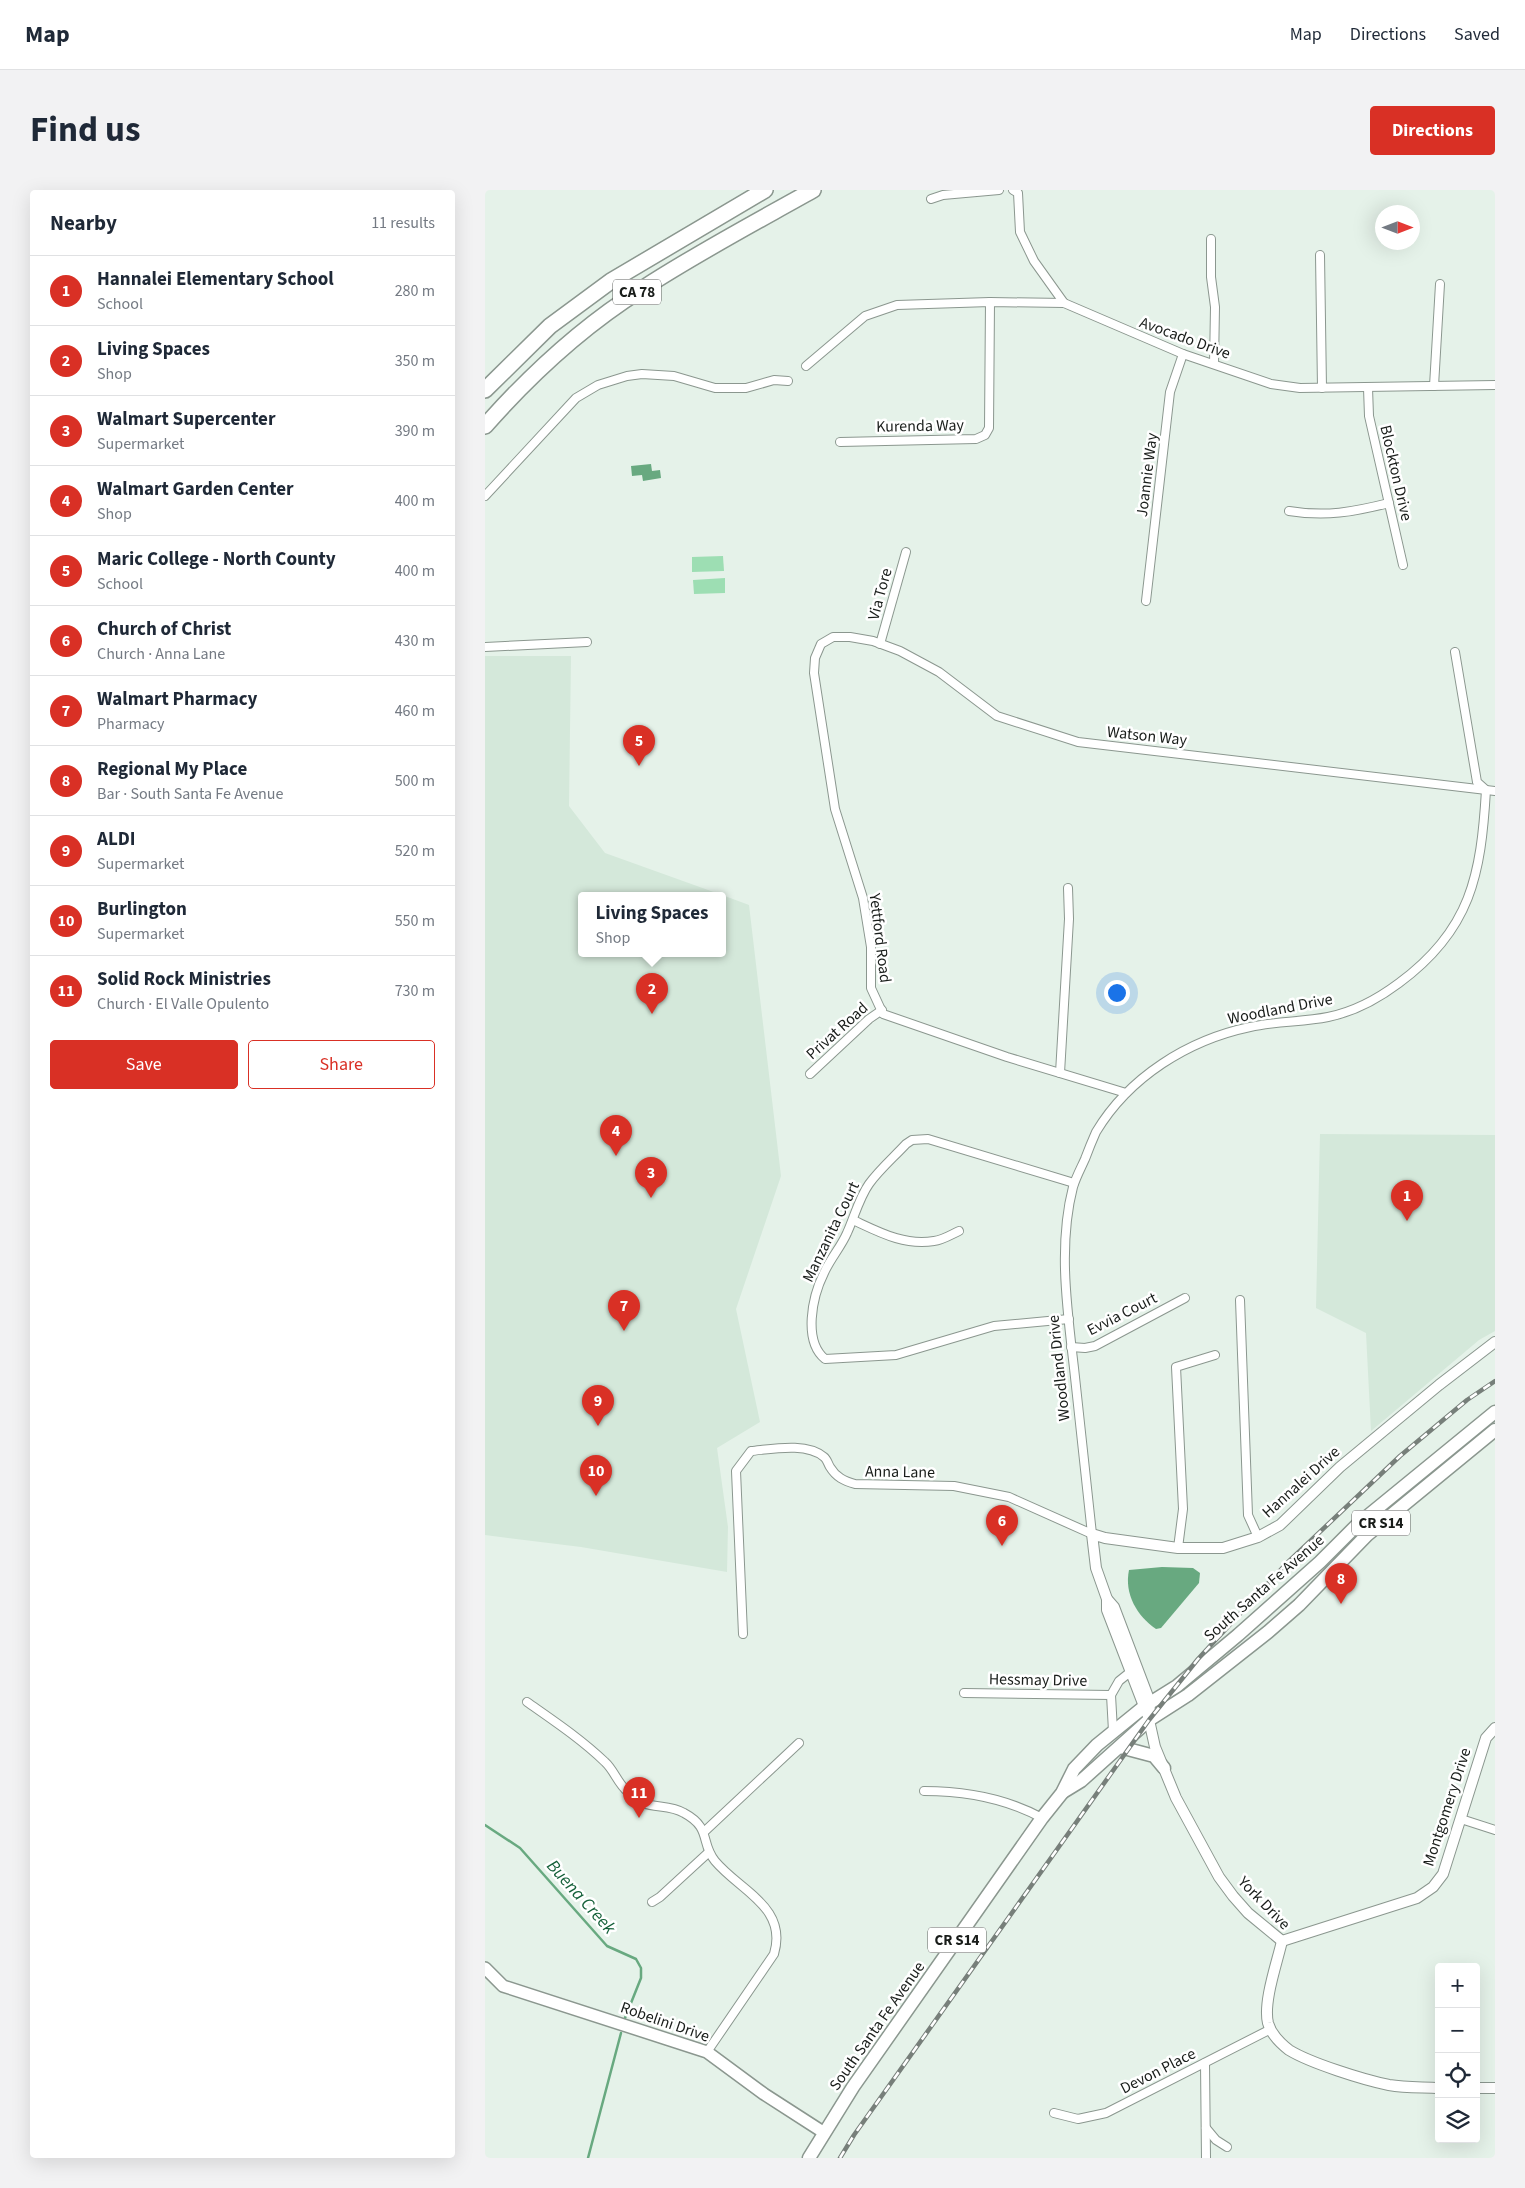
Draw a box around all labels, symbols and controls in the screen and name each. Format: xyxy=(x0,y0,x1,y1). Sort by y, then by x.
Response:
text: Map xyxy=(25,17,70,52)
text: Map xyxy=(1290,22,1322,47)
text: Directions xyxy=(1350,22,1426,47)
text: Saved xyxy=(1454,22,1500,47)
text: Find us xyxy=(30,105,140,155)
button: Directions xyxy=(1370,106,1495,155)
north arrow xyxy=(1375,205,1420,250)
text: Nearby xyxy=(50,208,117,238)
text: 11 results xyxy=(371,212,435,234)
text: Hannalei Elementary School xyxy=(97,266,334,293)
text: 1 xyxy=(62,280,70,302)
text: 280 m xyxy=(395,280,435,302)
road number: CA 78 xyxy=(613,280,661,304)
text: School xyxy=(97,293,143,315)
street label: Avocado Drive xyxy=(1136,311,1234,365)
text: Living Spaces xyxy=(97,336,210,363)
text: 2 xyxy=(62,350,70,372)
text: 350 m xyxy=(395,350,435,372)
text: Shop xyxy=(97,363,132,385)
text: Walmart Supercenter xyxy=(97,406,275,433)
street label: Kurenda Way xyxy=(876,414,965,438)
text: 3 xyxy=(62,420,70,442)
text: 390 m xyxy=(395,420,435,442)
street label: Blockton Drive xyxy=(1374,423,1418,523)
street label: Joannie Way xyxy=(1131,431,1163,518)
text: Supermarket xyxy=(97,433,184,455)
text: Walmart Garden Center xyxy=(97,476,294,503)
text: 4 xyxy=(62,490,70,512)
text: 400 m xyxy=(395,490,435,512)
text: Shop xyxy=(97,503,132,525)
text: Maric College - North County xyxy=(97,546,336,573)
text: 5 xyxy=(62,560,70,582)
text: 400 m xyxy=(395,560,435,582)
street label: Via Tore xyxy=(863,566,897,622)
text: School xyxy=(97,573,143,595)
text: Church of Christ xyxy=(97,616,231,643)
text: 6 xyxy=(62,630,70,652)
text: 430 m xyxy=(395,630,435,652)
text: Church · Anna Lane xyxy=(97,643,225,665)
text: Walmart Pharmacy xyxy=(97,686,257,713)
text: 7 xyxy=(62,700,70,722)
text: 460 m xyxy=(395,700,435,722)
text: Pharmacy xyxy=(97,713,165,735)
street label: Watson Way xyxy=(1106,721,1189,751)
pin: 5 xyxy=(623,725,655,766)
text: Regional My Place xyxy=(97,756,247,783)
text: 8 xyxy=(62,770,70,792)
text: 500 m xyxy=(395,770,435,792)
text: Bar · South Santa Fe Avenue xyxy=(97,783,283,805)
text: ALDI xyxy=(97,826,136,853)
text: 9 xyxy=(62,840,70,862)
text: 520 m xyxy=(395,840,435,862)
text: Supermarket xyxy=(97,853,184,875)
street label: Yettford Road xyxy=(863,891,896,984)
popup xyxy=(578,892,726,957)
text: Burlington xyxy=(97,896,187,923)
text: Living Spaces xyxy=(596,900,708,927)
text: 10 xyxy=(58,910,74,932)
text: 550 m xyxy=(395,910,435,932)
text: Supermarket xyxy=(97,923,184,945)
text: Shop xyxy=(596,927,630,949)
text: Solid Rock Ministries xyxy=(97,966,271,993)
pin: 2 xyxy=(636,973,668,1014)
text: 11 xyxy=(58,980,74,1002)
text: 730 m xyxy=(395,980,435,1002)
your location xyxy=(1104,980,1130,1006)
street label: Woodland Drive xyxy=(1226,988,1334,1030)
text: Church · El Valle Opulento xyxy=(97,993,269,1015)
street label: Privat Road xyxy=(801,997,873,1065)
button: Save xyxy=(50,1040,238,1089)
button: Share xyxy=(248,1040,435,1089)
pin: 4 xyxy=(600,1115,632,1156)
pin: 3 xyxy=(635,1157,667,1198)
street label: Manzanita Court xyxy=(797,1177,865,1286)
pin: 1 xyxy=(1391,1180,1423,1221)
street label: Evvia Court xyxy=(1083,1287,1161,1341)
pin: 7 xyxy=(608,1290,640,1331)
street label: Woodland Drive xyxy=(1042,1314,1076,1422)
pin: 9 xyxy=(582,1385,614,1426)
street label: Hannalei Drive xyxy=(1257,1441,1345,1523)
pin: 10 xyxy=(580,1455,612,1496)
street label: Anna Lane xyxy=(865,1460,935,1484)
pin: 6 xyxy=(986,1505,1018,1546)
road number: CR S14 xyxy=(1352,1510,1410,1536)
street label: South Santa Fe Avenue xyxy=(1199,1529,1329,1647)
pin: 8 xyxy=(1325,1563,1357,1604)
street label: Hessmay Drive xyxy=(989,1668,1087,1692)
street label: Montgomery Drive xyxy=(1417,1745,1477,1869)
pin: 11 xyxy=(623,1777,655,1818)
water label: Buena Creek xyxy=(541,1854,622,1940)
street label: York Drive xyxy=(1232,1871,1295,1935)
road number: CR S14 xyxy=(928,1928,986,1952)
street label: South Santa Fe Avenue xyxy=(824,1957,930,2095)
map controls xyxy=(1435,1963,1480,2143)
button: + xyxy=(1435,1963,1480,2008)
street label: Robelini Drive xyxy=(617,1996,713,2048)
button: − xyxy=(1435,2008,1480,2053)
street label: Devon Place xyxy=(1116,2043,1200,2099)
button: locate xyxy=(1435,2053,1480,2098)
button: layers xyxy=(1435,2098,1480,2143)

